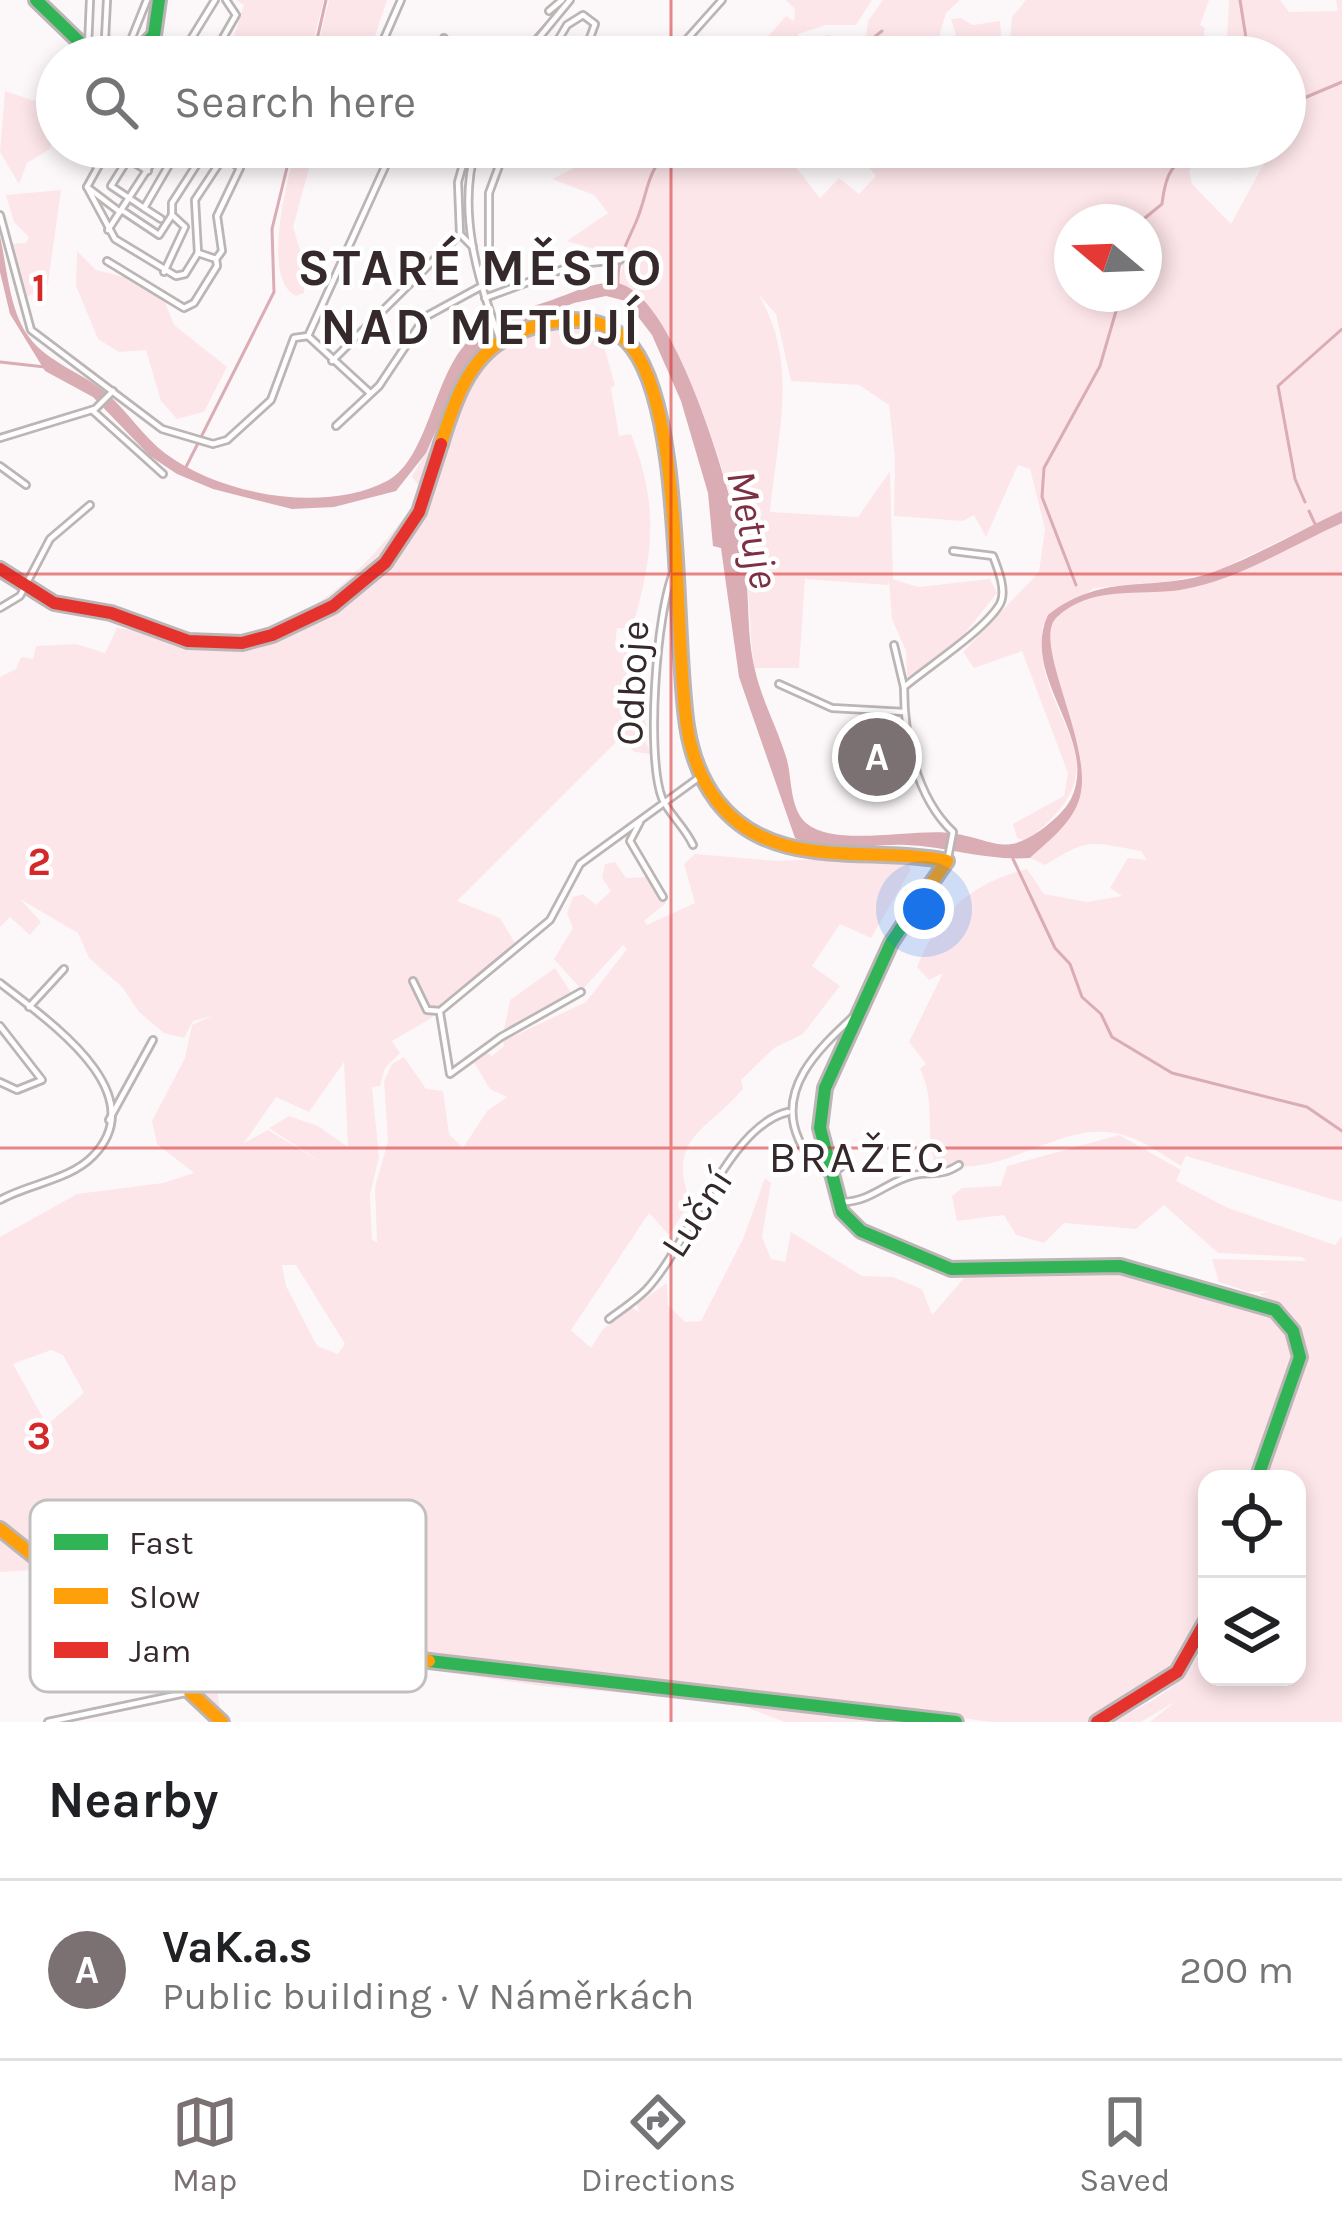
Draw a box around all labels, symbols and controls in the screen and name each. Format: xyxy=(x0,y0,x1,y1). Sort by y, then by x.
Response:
search box xyxy=(36,36,1306,168)
icon: search xyxy=(78,69,144,135)
text: Search here xyxy=(174,76,416,128)
north arrow xyxy=(1054,204,1162,312)
district label: STARÉ MĚSTO NAD METUJÍ xyxy=(298,235,664,357)
text: 1 xyxy=(32,265,46,311)
water label: Metuje xyxy=(716,465,790,593)
street label: Odboje xyxy=(606,619,658,747)
pin: A xyxy=(838,712,916,802)
text: 2 xyxy=(27,839,51,885)
your location xyxy=(894,879,954,939)
district label: BRAŽEC xyxy=(769,1131,947,1183)
street label: Luční xyxy=(651,1159,743,1266)
text: 3 xyxy=(27,1413,51,1459)
map controls xyxy=(1198,1470,1306,1686)
button: locate xyxy=(1198,1470,1306,1578)
legend xyxy=(30,1500,426,1692)
text: Fast xyxy=(129,1524,193,1562)
text: Slow xyxy=(129,1578,200,1616)
button: layers xyxy=(1198,1578,1306,1686)
text: Jam xyxy=(129,1632,191,1670)
text: Nearby xyxy=(48,1770,218,1830)
text: VaK.a.s xyxy=(162,1921,312,1973)
text: A xyxy=(75,1947,99,1993)
text: 200 m xyxy=(1179,1947,1294,1993)
text: Public building · V Náměrkách xyxy=(162,1973,694,2019)
tab: Map xyxy=(172,2089,238,2199)
tab: Directions xyxy=(581,2089,736,2199)
tab: Saved xyxy=(1079,2089,1170,2199)

